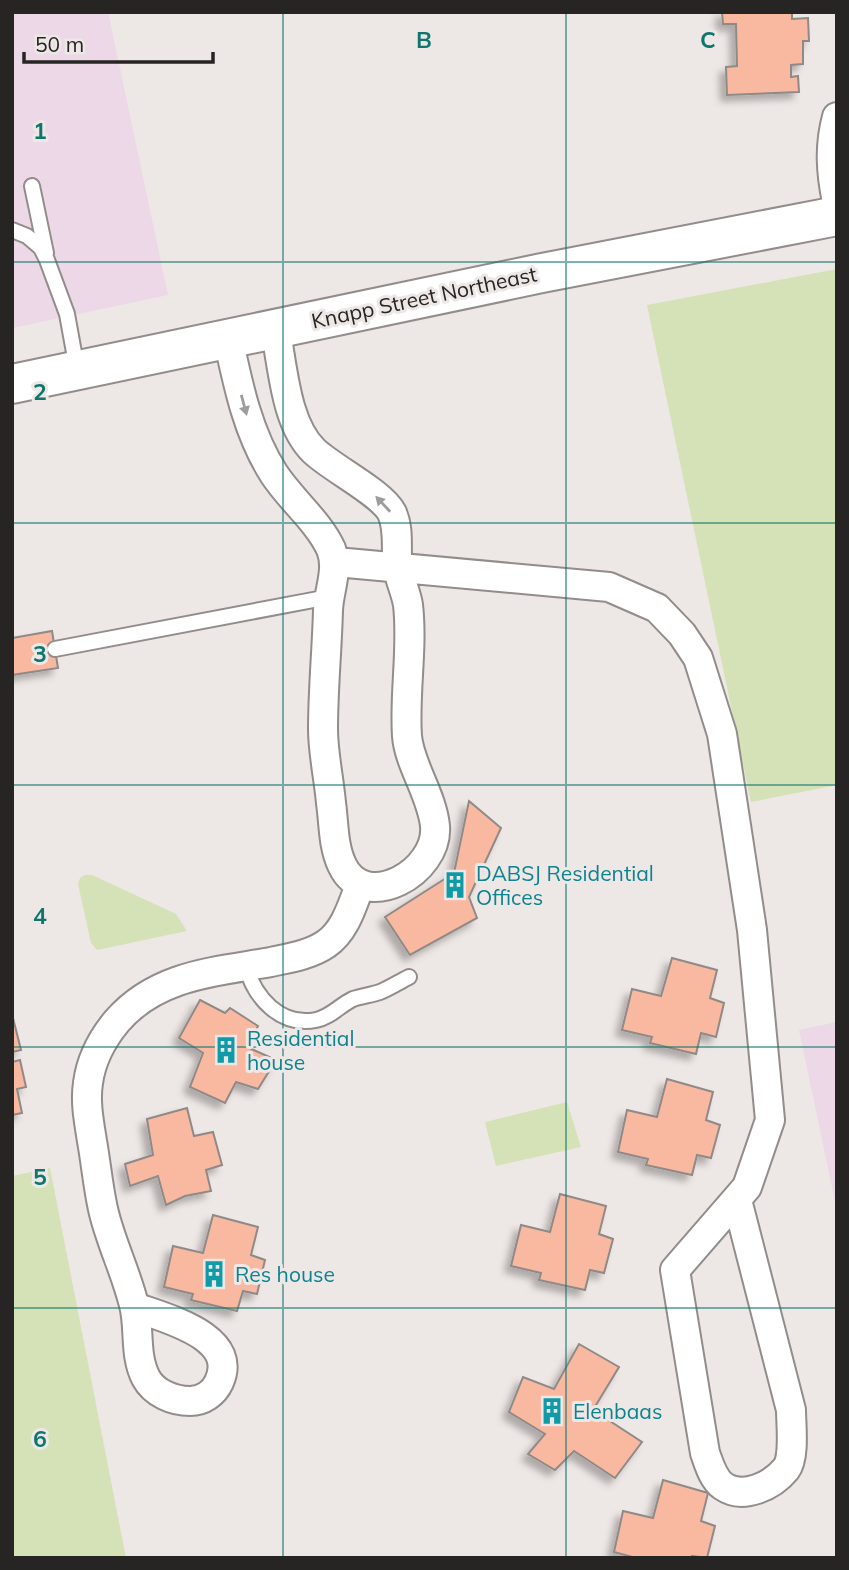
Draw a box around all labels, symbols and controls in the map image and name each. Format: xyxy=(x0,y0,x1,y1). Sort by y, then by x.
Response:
scale bar xyxy=(24,21,214,65)
text: B xyxy=(416,25,432,54)
text: C xyxy=(700,25,716,54)
text: 50 m xyxy=(35,31,84,57)
text: 1 xyxy=(33,116,47,145)
street label: Knapp Street Northeast xyxy=(309,260,539,334)
text: 2 xyxy=(33,377,47,406)
one-way arrow xyxy=(239,394,250,416)
one-way arrow xyxy=(375,495,392,512)
text: 3 xyxy=(33,639,47,668)
place label: DABSJ Residential Offices xyxy=(476,860,654,910)
building icon: DABSJ Residential Offices xyxy=(440,870,470,900)
text: 4 xyxy=(33,901,47,930)
place label: Residential house xyxy=(247,1025,354,1075)
building icon: Residential house xyxy=(211,1035,241,1065)
text: 5 xyxy=(33,1162,47,1191)
building icon: Res house xyxy=(199,1259,229,1289)
place label: Res house xyxy=(235,1261,335,1287)
building icon: Elenbaas xyxy=(537,1396,567,1426)
place label: Elenbaas xyxy=(573,1398,662,1424)
text: 6 xyxy=(33,1424,47,1453)

